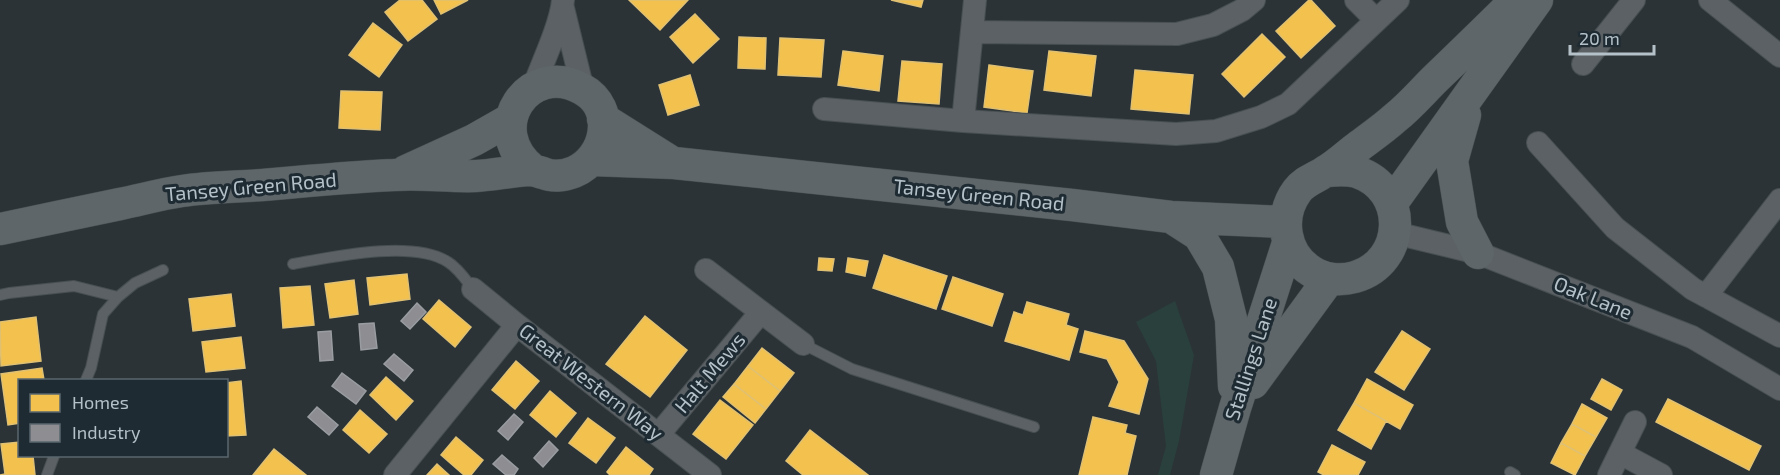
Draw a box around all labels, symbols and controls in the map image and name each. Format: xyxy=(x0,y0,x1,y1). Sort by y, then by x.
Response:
scale bar xyxy=(1570,18,1654,56)
text: 20 m xyxy=(1579,27,1620,49)
street label: Tansey Green Road xyxy=(164,167,337,205)
street label: Tansey Green Road xyxy=(892,173,1066,215)
street label: Oak Lane xyxy=(1551,271,1636,324)
street label: Stallings Lane xyxy=(1219,294,1281,423)
street label: Great Western Way xyxy=(515,318,669,445)
street label: Halt Mews xyxy=(669,327,750,417)
legend xyxy=(18,379,228,457)
text: Homes xyxy=(72,391,129,413)
text: Industry xyxy=(72,421,141,443)

